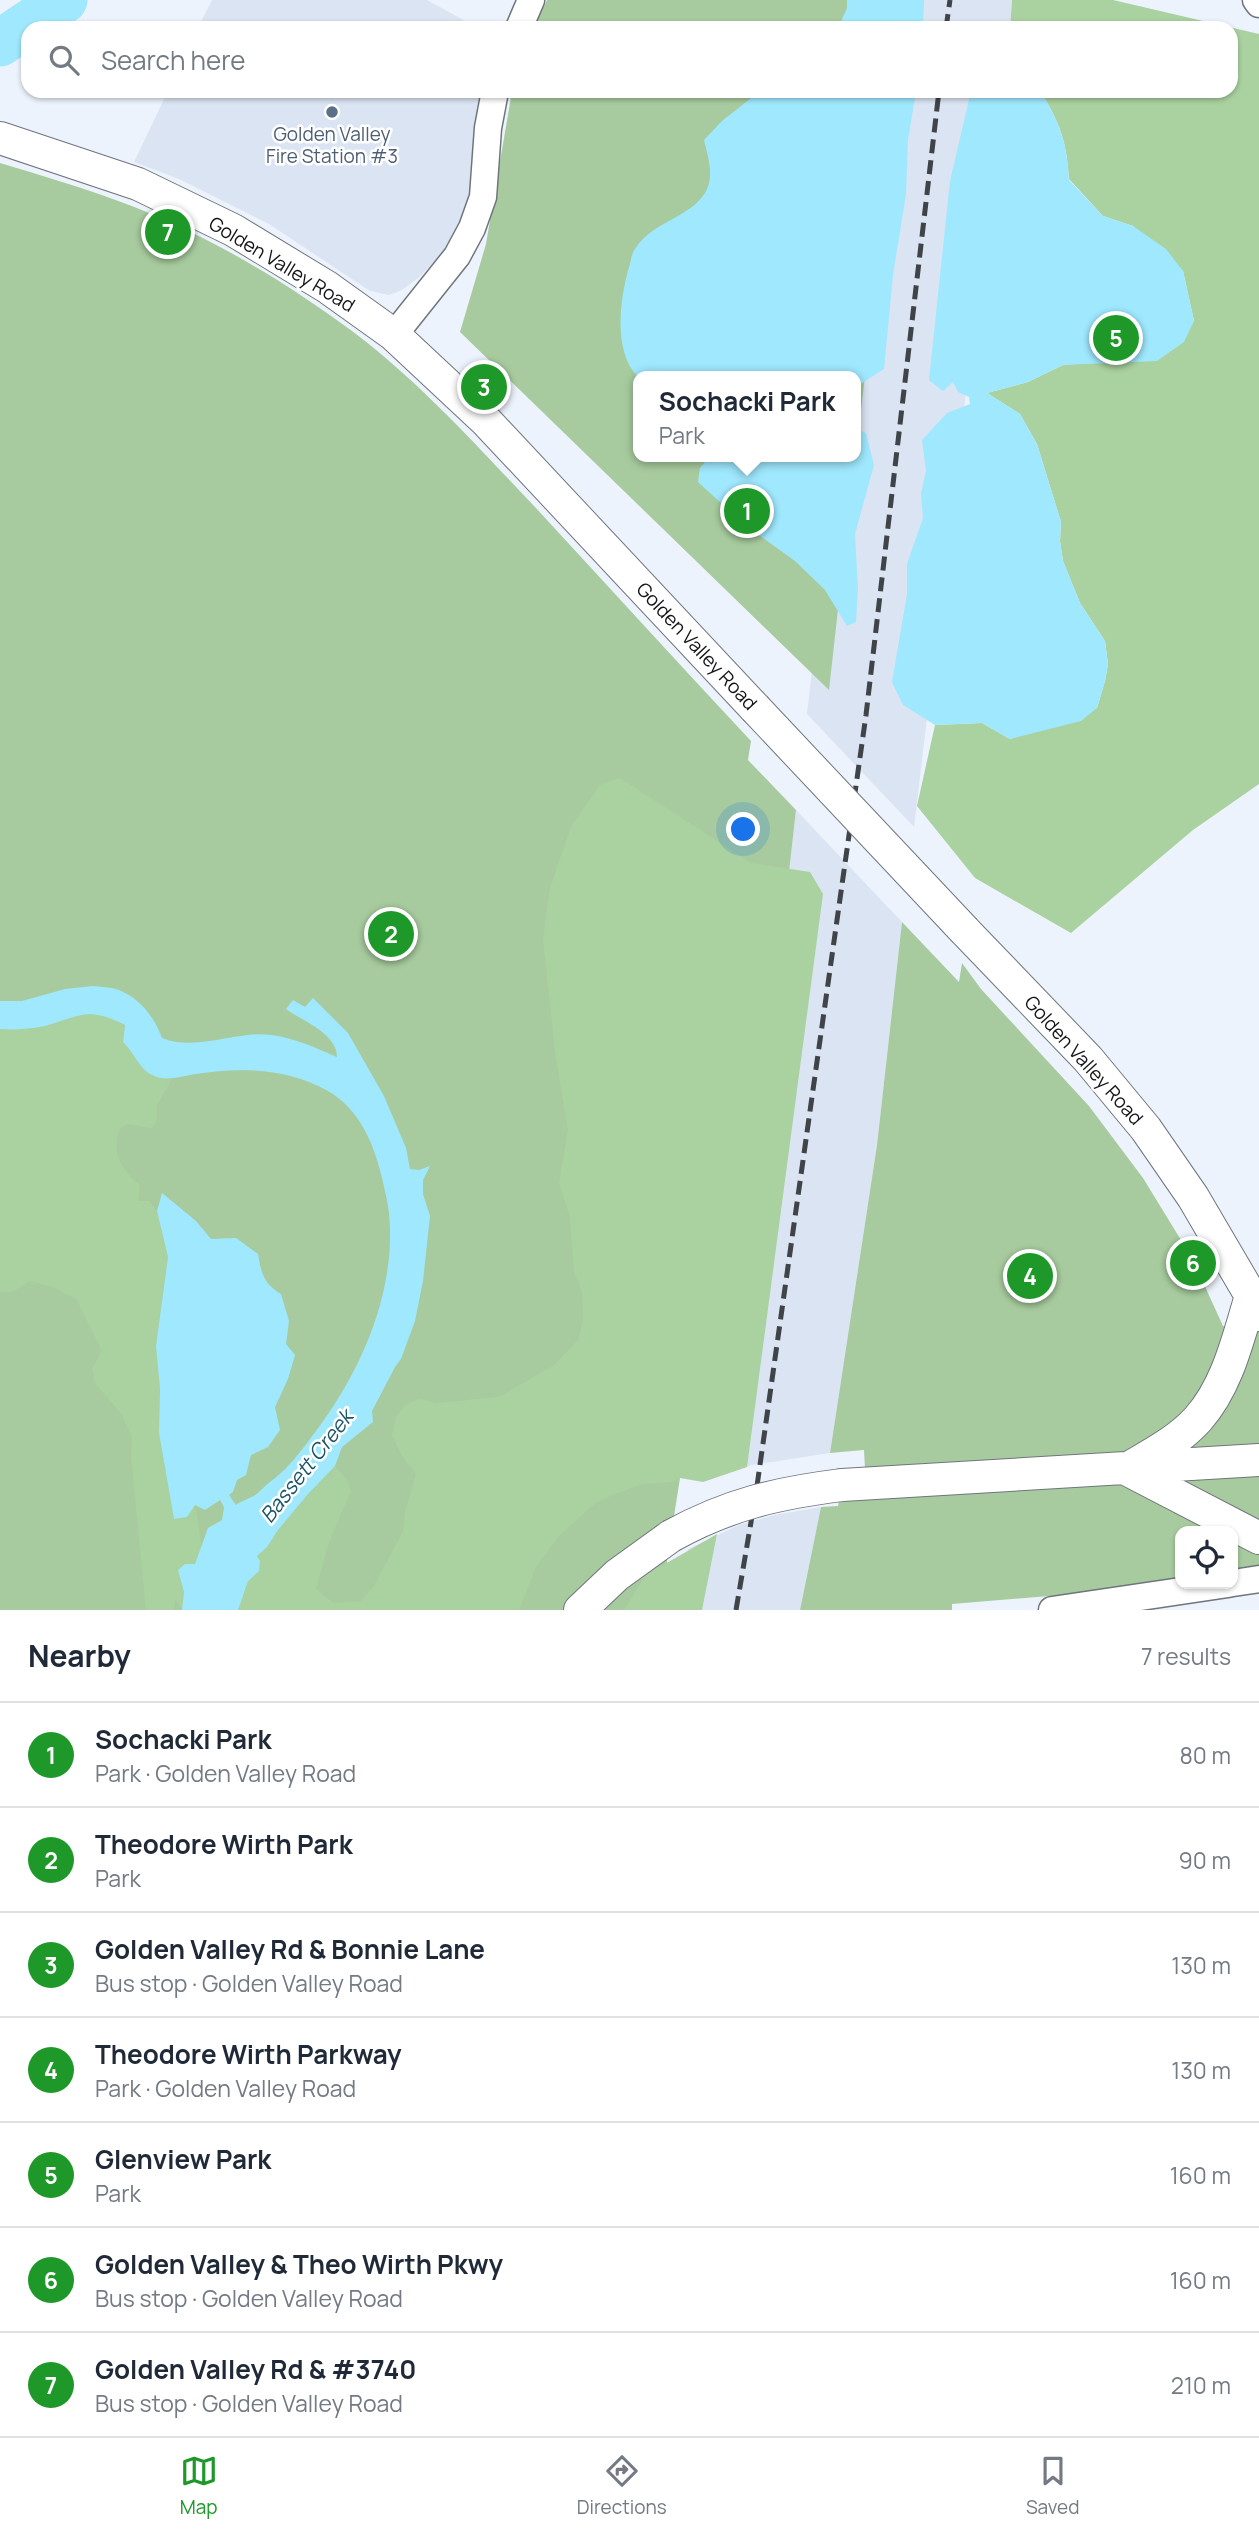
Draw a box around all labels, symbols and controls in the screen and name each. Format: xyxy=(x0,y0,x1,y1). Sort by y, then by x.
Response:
search box xyxy=(21,21,1238,98)
icon: search xyxy=(45,41,83,79)
text: Search here xyxy=(101,42,246,78)
marker: Golden Valley Fire Station #3 xyxy=(324,104,340,120)
place label: Golden Valley Fire Station #3 xyxy=(266,121,398,169)
pin: 7 xyxy=(145,206,191,258)
street label: Golden Valley Road xyxy=(204,210,360,318)
pin: 5 xyxy=(1093,312,1139,364)
pin: 3 xyxy=(461,361,507,413)
popup xyxy=(633,371,861,462)
text: Sochacki Park xyxy=(659,383,835,419)
text: Park xyxy=(659,419,705,451)
pin: 1 xyxy=(724,485,770,537)
street label: Golden Valley Road xyxy=(631,576,763,716)
your location xyxy=(726,812,760,846)
pin: 2 xyxy=(368,908,414,960)
street label: Golden Valley Road xyxy=(1019,990,1149,1130)
pin: 6 xyxy=(1170,1237,1216,1289)
pin: 4 xyxy=(1007,1250,1053,1302)
water label: Bassett Creek xyxy=(253,1402,360,1528)
map controls xyxy=(1175,1526,1238,1589)
button: locate xyxy=(1175,1526,1238,1589)
text: Nearby xyxy=(28,1635,131,1676)
text: 7 results xyxy=(1141,1640,1231,1672)
text: Sochacki Park xyxy=(95,1721,271,1757)
text: 1 xyxy=(46,1739,56,1771)
text: 80 m xyxy=(1180,1739,1231,1771)
text: Park · Golden Valley Road xyxy=(95,1757,356,1789)
text: Theodore Wirth Park xyxy=(95,1826,353,1862)
text: 2 xyxy=(44,1844,58,1876)
text: 90 m xyxy=(1179,1844,1231,1876)
text: Park xyxy=(95,1862,141,1894)
text: Golden Valley Rd & Bonnie Lane xyxy=(95,1931,485,1967)
text: 3 xyxy=(44,1949,58,1981)
text: 130 m xyxy=(1171,1949,1231,1981)
text: Bus stop · Golden Valley Road xyxy=(95,1967,403,1999)
text: Theodore Wirth Parkway xyxy=(95,2036,401,2072)
text: 4 xyxy=(44,2054,58,2086)
text: 130 m xyxy=(1171,2054,1231,2086)
text: Park · Golden Valley Road xyxy=(95,2072,356,2104)
text: Glenview Park xyxy=(95,2141,271,2177)
text: 5 xyxy=(44,2159,58,2191)
text: 160 m xyxy=(1170,2159,1231,2191)
text: Park xyxy=(95,2177,141,2209)
text: Golden Valley & Theo Wirth Pkwy xyxy=(95,2246,503,2282)
text: 6 xyxy=(44,2264,58,2296)
text: 160 m xyxy=(1170,2264,1231,2296)
text: Bus stop · Golden Valley Road xyxy=(95,2282,403,2314)
text: Golden Valley Rd & #3740 xyxy=(95,2351,416,2387)
text: 7 xyxy=(45,2369,57,2401)
text: 210 m xyxy=(1171,2369,1231,2401)
text: Bus stop · Golden Valley Road xyxy=(95,2387,403,2419)
tab: Map xyxy=(180,2452,218,2520)
tab: Directions xyxy=(577,2452,667,2520)
tab: Saved xyxy=(1026,2452,1079,2520)

